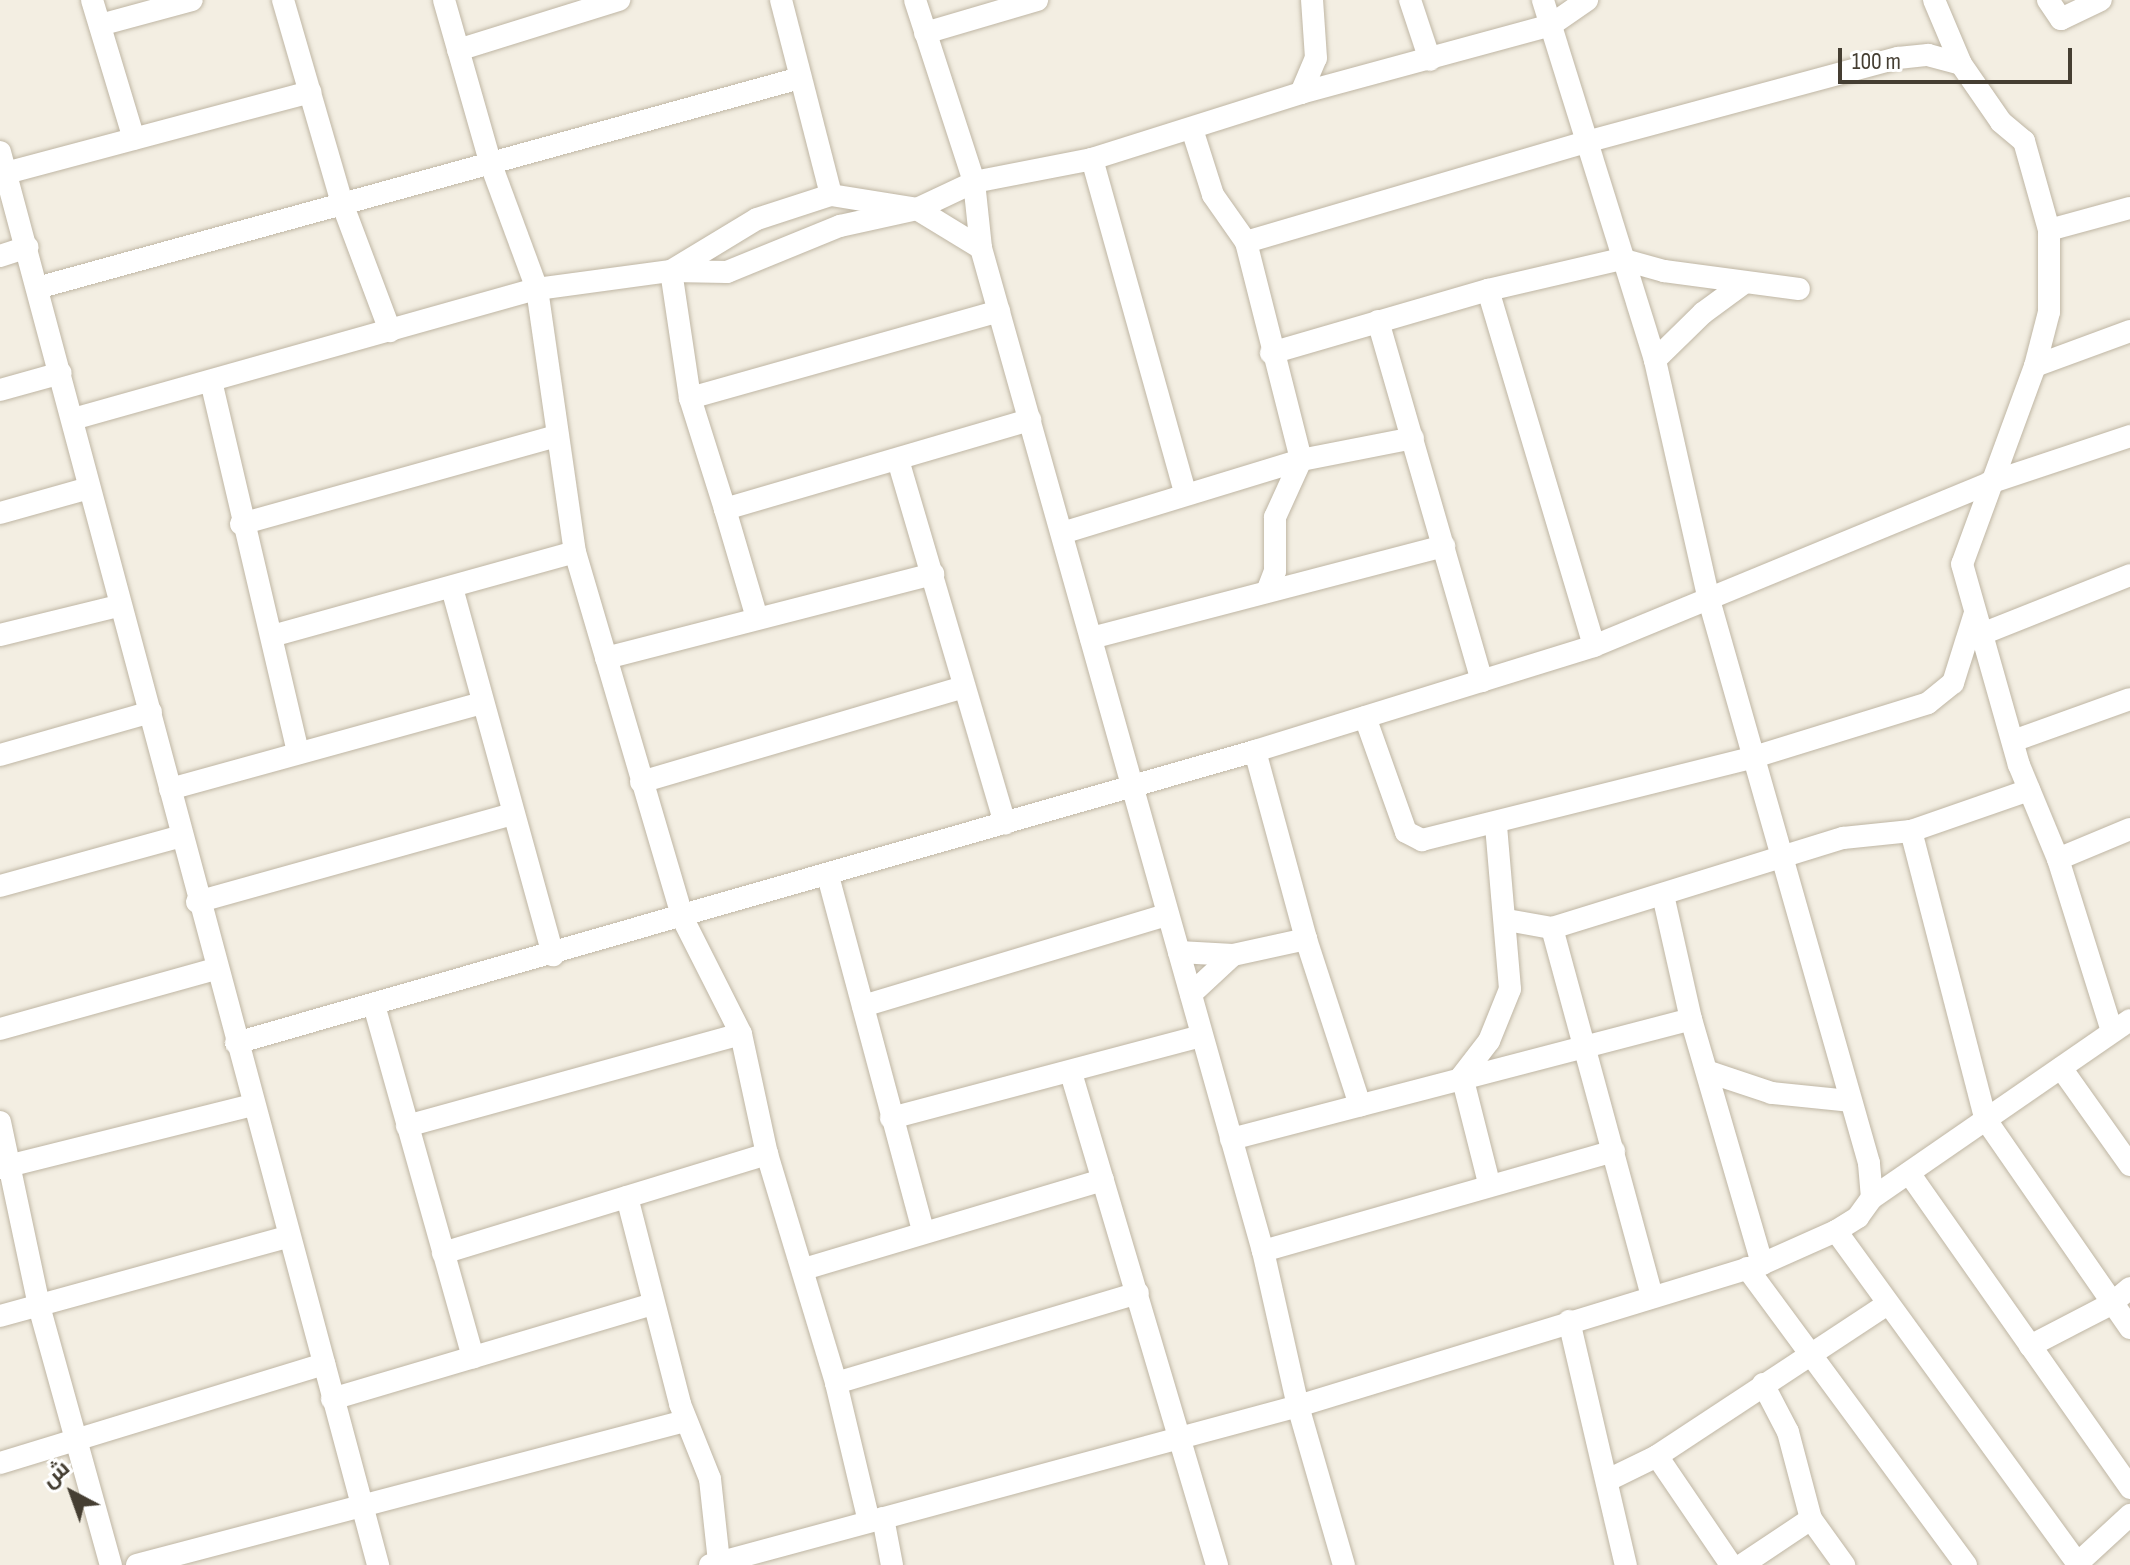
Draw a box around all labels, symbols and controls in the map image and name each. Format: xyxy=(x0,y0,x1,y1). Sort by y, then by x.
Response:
scale bar xyxy=(1842,32,2076,82)
text: 100 m xyxy=(1852,47,1901,76)
north arrow xyxy=(32,1453,112,1533)
text: ش xyxy=(36,1455,75,1494)

